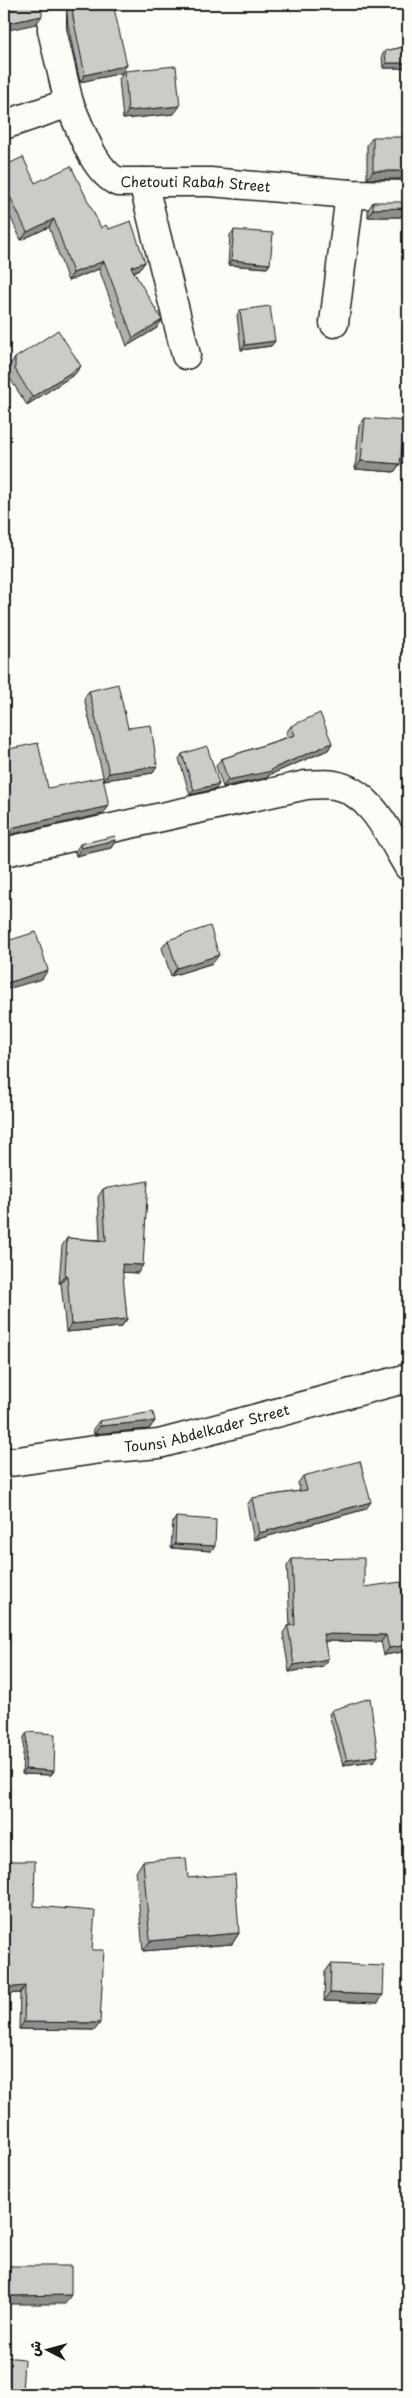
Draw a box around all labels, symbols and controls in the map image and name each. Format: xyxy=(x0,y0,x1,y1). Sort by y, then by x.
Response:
street label: Chetouti Rabah Street xyxy=(120,171,272,197)
street label: Tounsi Abdelkader Street xyxy=(123,1399,292,1457)
north arrow xyxy=(22,2326,72,2376)
text: ش xyxy=(23,2340,46,2357)

